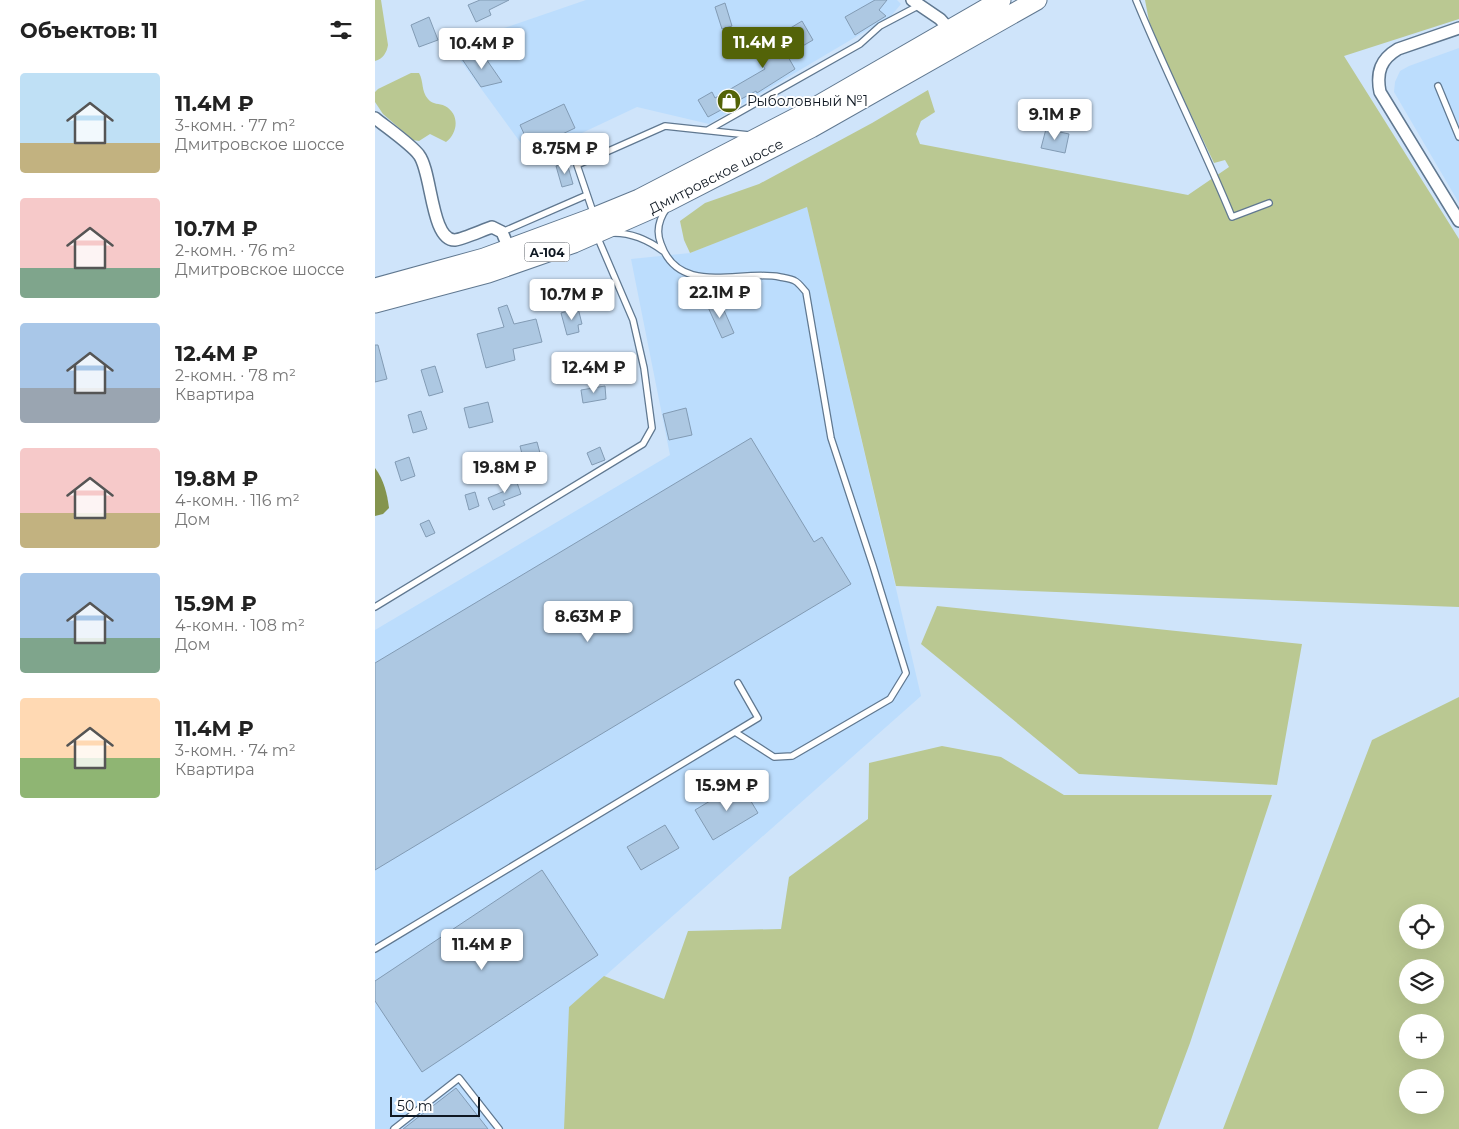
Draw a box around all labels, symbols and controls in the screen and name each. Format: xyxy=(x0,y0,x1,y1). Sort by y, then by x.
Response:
icon: filters xyxy=(327,16,355,44)
text: Объектов: 11 xyxy=(20,18,158,43)
pin: 11.4M ₽ xyxy=(717,27,809,69)
pin: 10.4M ₽ xyxy=(436,28,528,70)
text: 11.4M ₽ xyxy=(733,33,793,52)
text: 10.4M ₽ xyxy=(450,34,514,53)
shop icon: Рыболовный №1 xyxy=(716,88,742,114)
text: 11.4M ₽ xyxy=(175,91,254,116)
place label: Рыболовный №1 xyxy=(747,92,868,110)
icon: home xyxy=(60,93,120,153)
pin: 9.1M ₽ xyxy=(1014,98,1096,141)
text: 9.1M ₽ xyxy=(1029,105,1081,124)
text: 3-комн. · 77 m² xyxy=(175,116,295,135)
pin: 8.75M ₽ xyxy=(519,132,611,175)
street label: Дмитровское шоссе xyxy=(646,134,786,218)
text: Дмитровское шоссе xyxy=(175,135,345,154)
text: 8.75M ₽ xyxy=(532,139,598,158)
text: 10.7M ₽ xyxy=(175,216,258,241)
icon: home xyxy=(60,218,120,278)
text: 2-комн. · 76 m² xyxy=(175,241,295,260)
road number: А-104 xyxy=(525,242,569,262)
text: Дмитровское шоссе xyxy=(175,260,345,279)
pin: 22.1M ₽ xyxy=(674,276,766,319)
pin: 10.7M ₽ xyxy=(526,278,618,321)
text: 22.1M ₽ xyxy=(689,283,751,302)
text: 10.7M ₽ xyxy=(541,285,604,304)
text: 12.4M ₽ xyxy=(175,341,258,366)
icon: home xyxy=(60,343,120,403)
pin: 12.4M ₽ xyxy=(548,352,640,394)
text: 12.4M ₽ xyxy=(562,358,626,377)
text: 2-комн. · 78 m² xyxy=(175,366,296,385)
text: Квартира xyxy=(175,385,255,404)
pin: 19.8M ₽ xyxy=(459,452,551,494)
text: 19.8M ₽ xyxy=(473,458,537,477)
text: 19.8M ₽ xyxy=(175,466,258,491)
icon: home xyxy=(60,468,120,528)
text: 4-комн. · 116 m² xyxy=(175,491,300,510)
text: Дом xyxy=(175,510,210,529)
text: 15.9M ₽ xyxy=(175,591,257,616)
icon: home xyxy=(60,593,120,653)
pin: 8.63M ₽ xyxy=(542,600,634,643)
text: 8.63M ₽ xyxy=(555,607,621,626)
text: 4-комн. · 108 m² xyxy=(175,616,305,635)
text: Дом xyxy=(175,635,210,654)
text: 11.4M ₽ xyxy=(175,716,254,741)
icon: home xyxy=(60,718,120,778)
text: 3-комн. · 74 m² xyxy=(175,741,296,760)
text: Квартира xyxy=(175,760,255,779)
pin: 15.9M ₽ xyxy=(681,770,773,812)
text: 15.9M ₽ xyxy=(696,776,758,795)
map controls xyxy=(1399,904,1444,1114)
button: locate xyxy=(1399,904,1444,949)
pin: 11.4M ₽ xyxy=(436,928,528,971)
text: 11.4M ₽ xyxy=(452,935,512,954)
button: layers xyxy=(1399,959,1444,1004)
button: + xyxy=(1399,1014,1444,1059)
button: − xyxy=(1399,1069,1444,1114)
scale bar xyxy=(390,1094,480,1117)
text: 50 m xyxy=(397,1097,433,1115)

